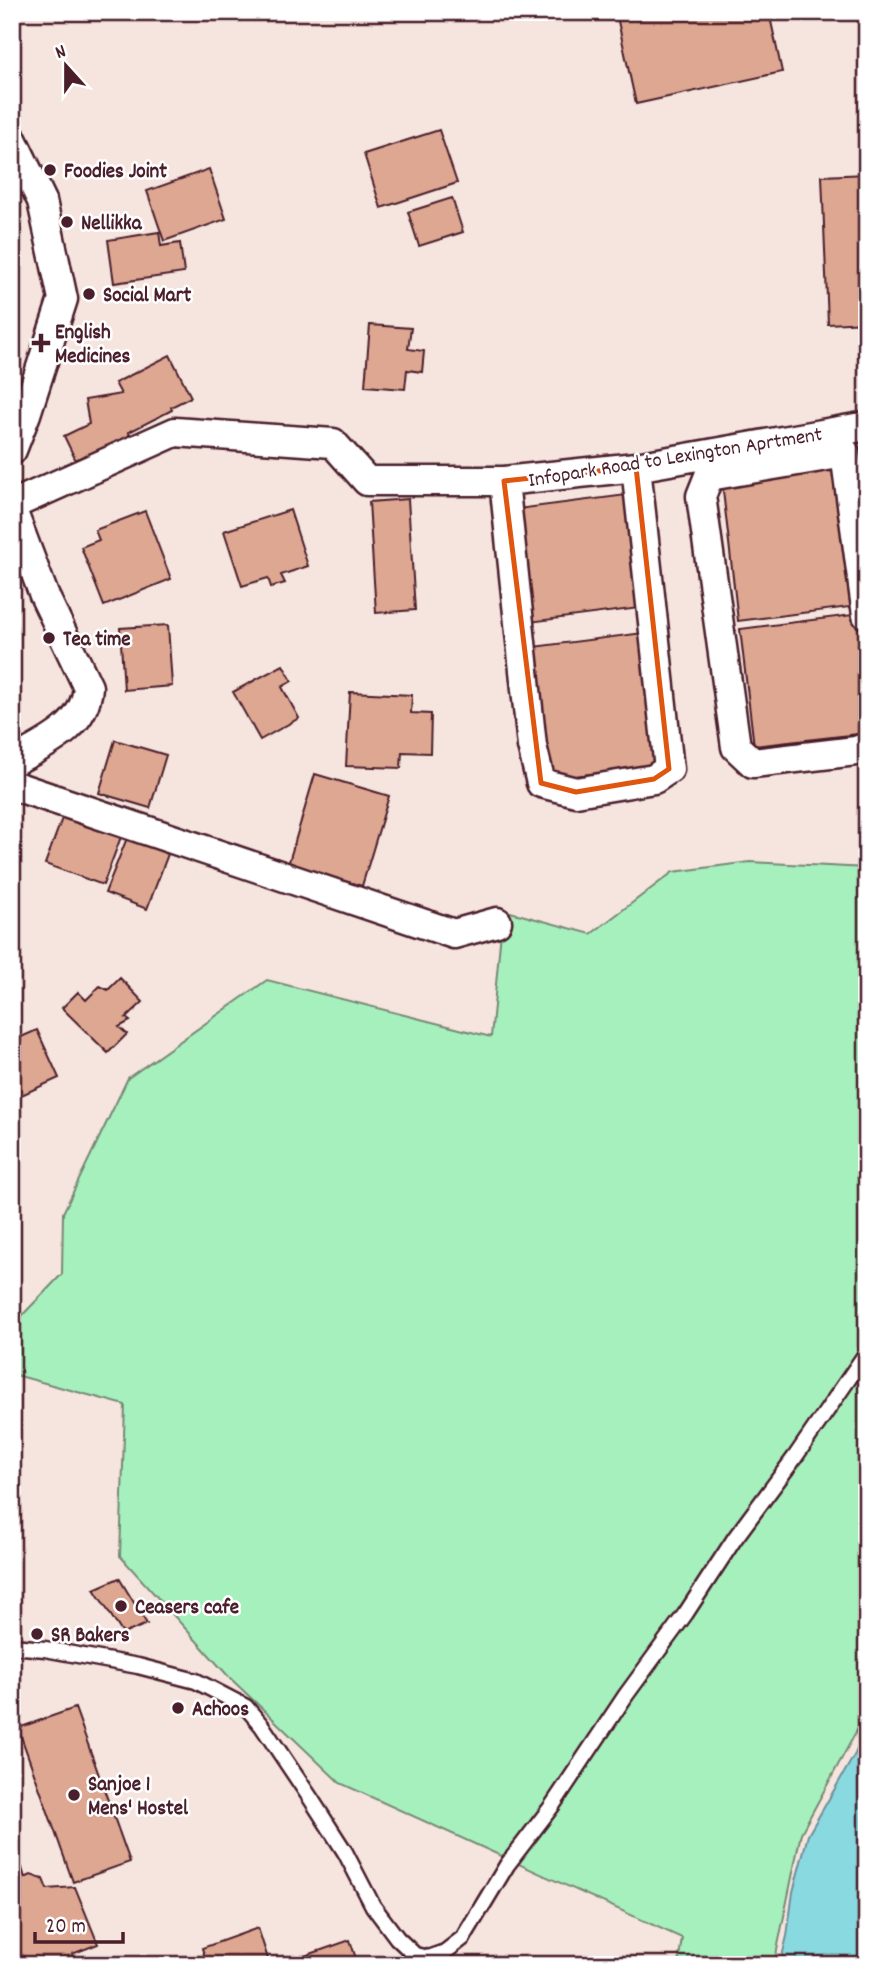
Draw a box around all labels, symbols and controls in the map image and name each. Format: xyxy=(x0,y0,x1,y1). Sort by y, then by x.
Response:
north arrow xyxy=(32,32,102,102)
text: N xyxy=(52,39,70,68)
place label: Foodies Joint xyxy=(64,158,167,188)
marker: Foodies Joint xyxy=(42,162,58,178)
place label: Nellikka xyxy=(81,210,143,240)
marker: Nellikka xyxy=(59,214,75,230)
place label: Social Mart xyxy=(103,282,191,312)
marker: Social Mart xyxy=(81,286,97,302)
place label: English Medicines xyxy=(55,319,130,373)
marker: English Medicines xyxy=(33,335,49,351)
street label: Infopark Road to Lexington Aprtment xyxy=(526,421,825,497)
place label: Tea time xyxy=(63,626,131,656)
marker: Tea time xyxy=(41,630,57,646)
place label: Ceasers cafe xyxy=(135,1594,239,1624)
marker: Ceasers cafe xyxy=(113,1598,129,1614)
place label: SR Bakers xyxy=(51,1622,130,1652)
marker: SR Bakers xyxy=(29,1626,45,1642)
place label: Achoos xyxy=(192,1696,249,1726)
marker: Achoos xyxy=(170,1700,186,1716)
place label: Sanjoe 1 Mens' Hostel xyxy=(88,1771,189,1825)
marker: Sanjoe 1 Mens' Hostel xyxy=(66,1787,82,1803)
scale bar xyxy=(35,1900,122,1944)
text: 20 m xyxy=(46,1913,86,1943)

